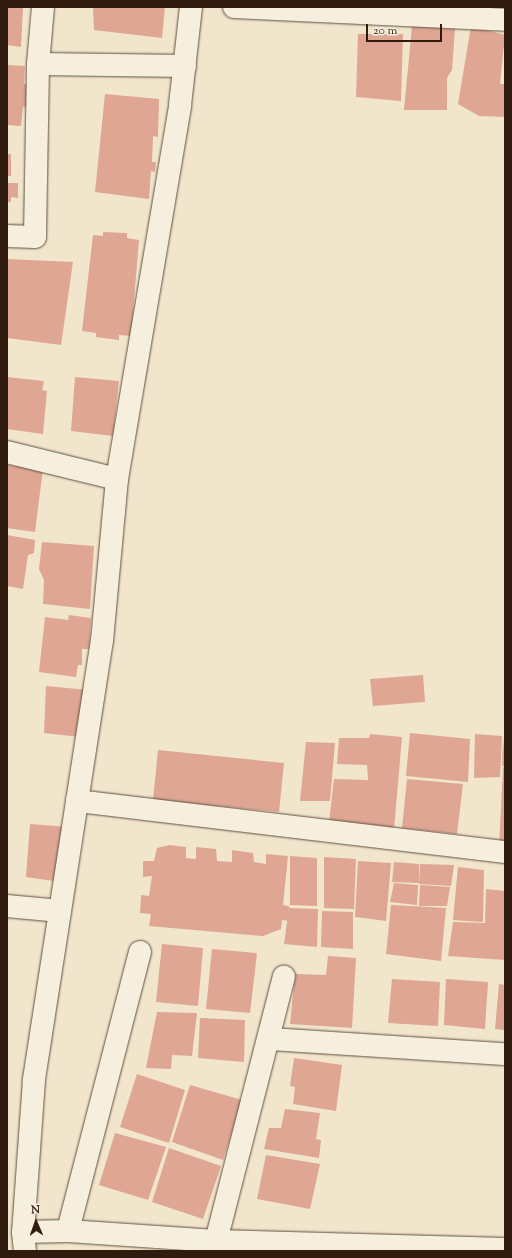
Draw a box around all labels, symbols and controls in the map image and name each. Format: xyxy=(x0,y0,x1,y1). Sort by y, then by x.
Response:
scale bar xyxy=(368,16,444,42)
text: 20 m xyxy=(373,22,397,40)
north arrow xyxy=(16,1202,56,1242)
text: N xyxy=(31,1202,40,1218)

